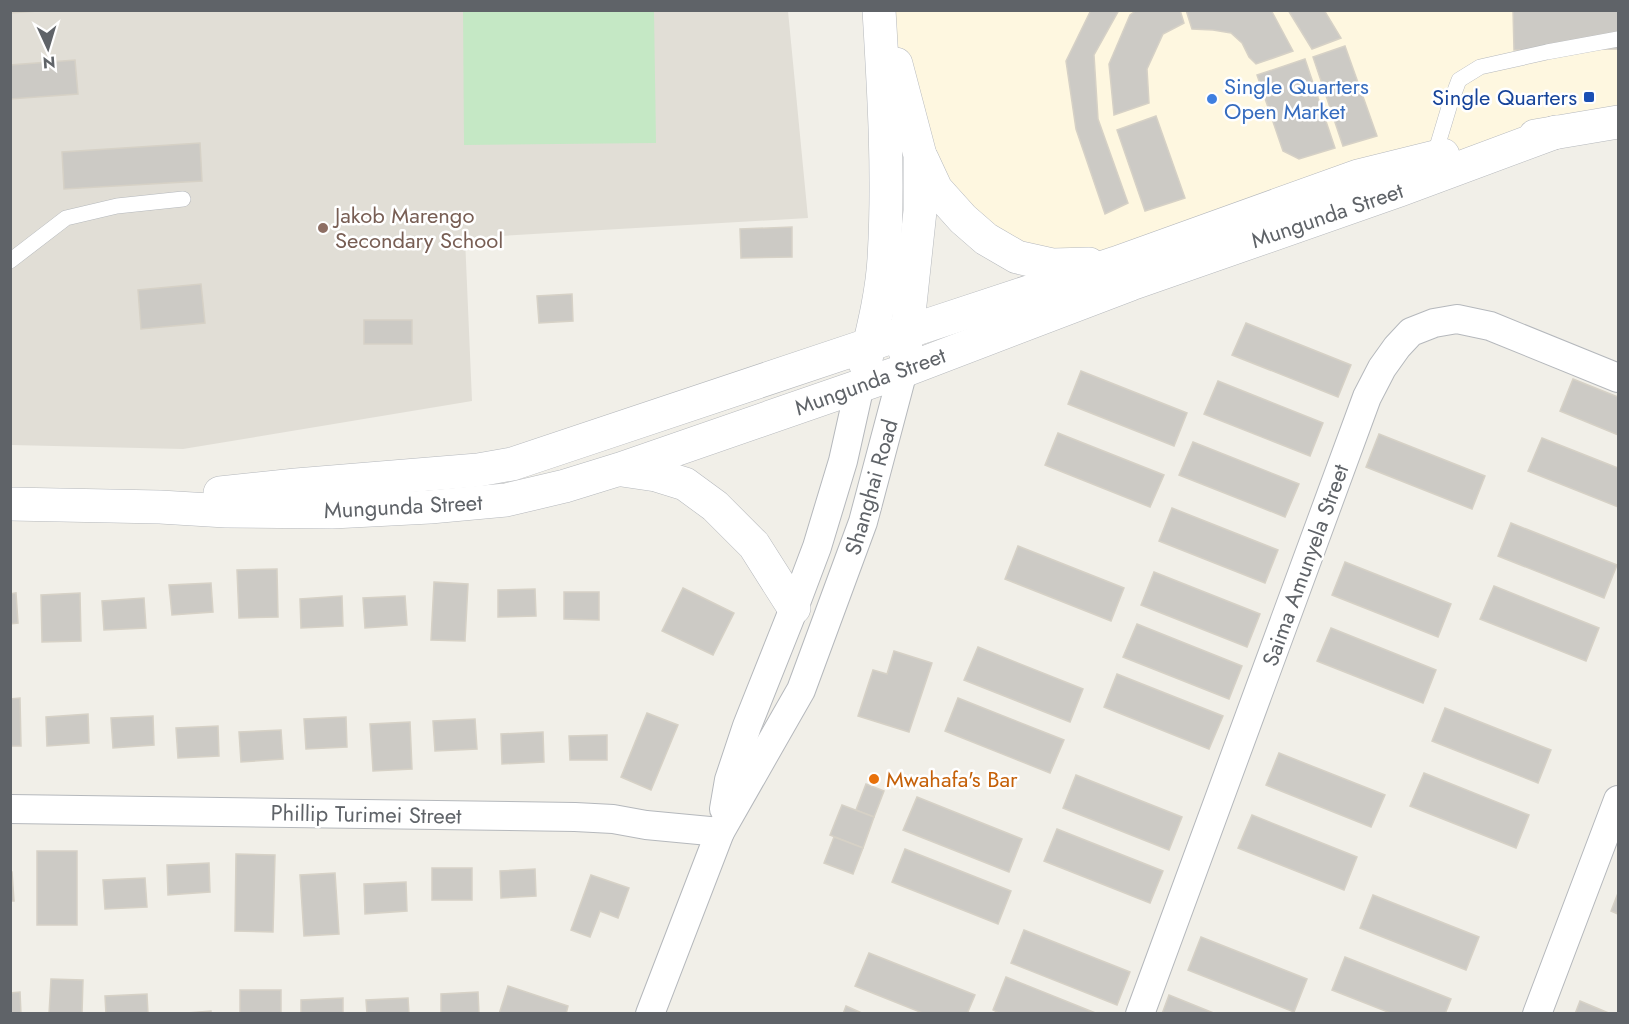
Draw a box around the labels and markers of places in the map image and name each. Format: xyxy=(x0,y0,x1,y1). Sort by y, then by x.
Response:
place label: Single Quarters Open Market xyxy=(1224,70,1369,127)
place label: Single Quarters xyxy=(1432,81,1577,113)
marker: Single Quarters xyxy=(1582,90,1596,104)
marker: Single Quarters Open Market xyxy=(1205,92,1219,106)
place label: Jakob Marengo Secondary School xyxy=(332,199,503,256)
marker: Jakob Marengo Secondary School xyxy=(316,221,330,235)
place label: Mwahafa's Bar xyxy=(886,763,1018,795)
marker: Mwahafa's Bar xyxy=(867,772,881,786)

